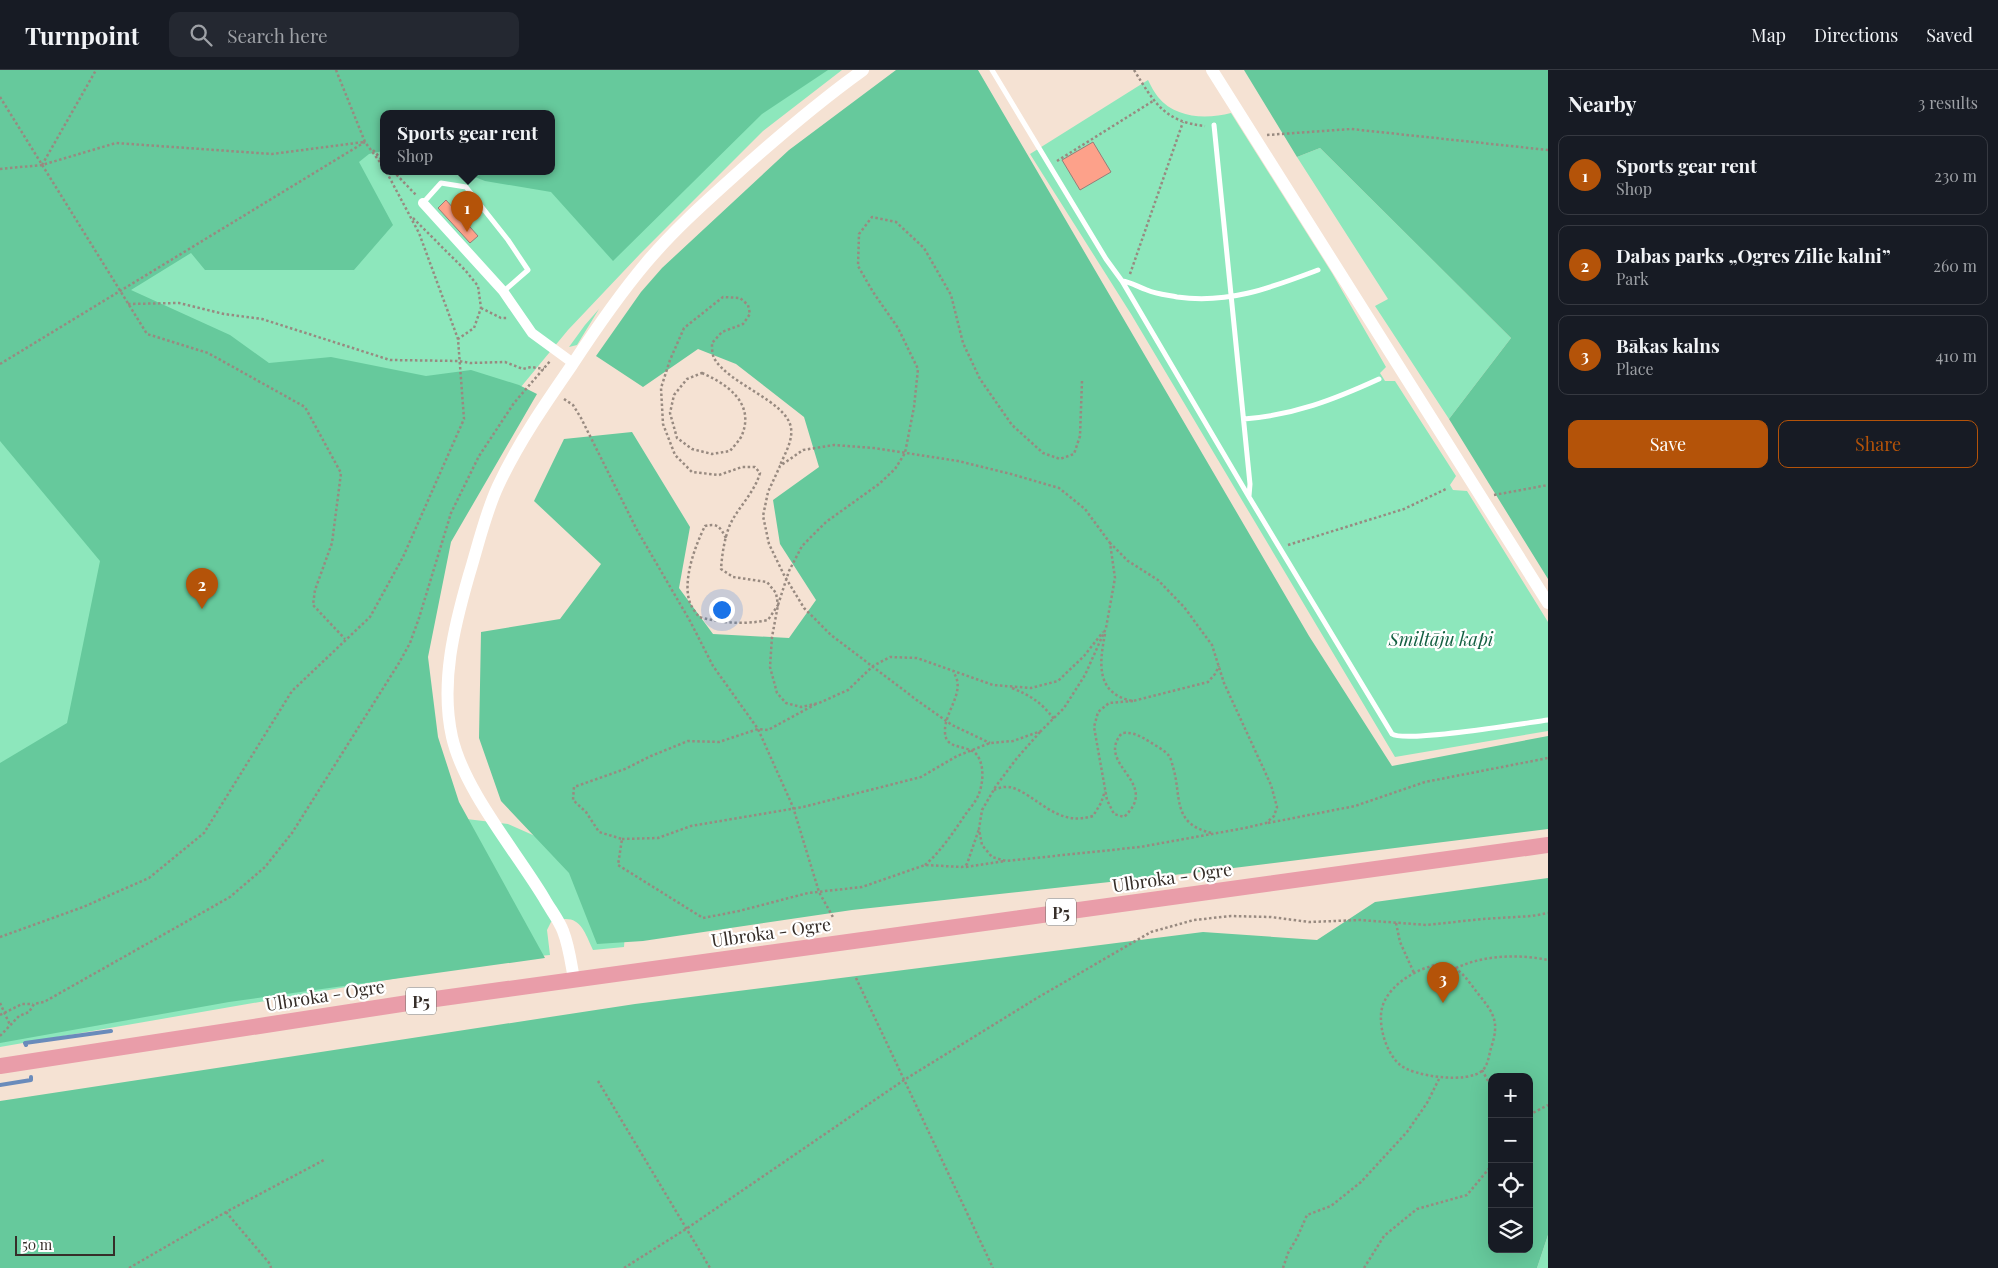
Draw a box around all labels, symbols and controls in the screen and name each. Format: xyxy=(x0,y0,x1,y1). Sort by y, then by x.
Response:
search box xyxy=(169,12,519,57)
text: Turnpoint xyxy=(25,19,139,51)
icon: search xyxy=(187,21,215,49)
text: Search here xyxy=(227,22,328,48)
text: Map xyxy=(1751,23,1786,47)
text: Directions xyxy=(1814,23,1898,47)
text: Saved xyxy=(1926,23,1973,47)
text: Nearby xyxy=(1568,89,1637,117)
text: 3 results xyxy=(1918,92,1978,113)
popup xyxy=(380,110,555,175)
text: Sports gear rent xyxy=(397,119,538,145)
text: Shop xyxy=(397,145,433,166)
text: Sports gear rent xyxy=(1616,152,1757,178)
text: 1 xyxy=(1582,165,1588,186)
text: 230 m xyxy=(1934,165,1977,186)
text: Shop xyxy=(1616,178,1652,199)
pin: 1 xyxy=(451,191,483,232)
text: Dabas parks „Ogres Zilie kalni” xyxy=(1616,242,1891,268)
text: 2 xyxy=(1581,255,1589,276)
text: 260 m xyxy=(1933,255,1977,276)
text: Park xyxy=(1616,268,1649,289)
text: Bākas kalns xyxy=(1616,332,1720,358)
text: 3 xyxy=(1581,345,1589,366)
text: 410 m xyxy=(1935,345,1977,366)
text: Place xyxy=(1616,358,1654,379)
button: Save xyxy=(1568,420,1768,468)
button: Share xyxy=(1778,420,1978,468)
pin: 2 xyxy=(186,568,218,609)
your location xyxy=(709,597,735,623)
park label: Smiltāju kapi xyxy=(1388,627,1494,651)
street label: Ulbroka - Ogre xyxy=(1111,857,1233,897)
road number: P5 xyxy=(1046,899,1076,926)
street label: Ulbroka - Ogre xyxy=(710,912,832,952)
pin: 3 xyxy=(1427,962,1459,1003)
street label: Ulbroka - Ogre xyxy=(264,974,386,1016)
road number: P5 xyxy=(406,988,436,1014)
map controls xyxy=(1488,1073,1533,1253)
button: + xyxy=(1488,1073,1533,1118)
button: − xyxy=(1488,1118,1533,1163)
button: locate xyxy=(1488,1163,1533,1208)
button: layers xyxy=(1488,1208,1533,1253)
scale bar xyxy=(15,1233,115,1256)
text: 50 m xyxy=(22,1235,52,1254)

